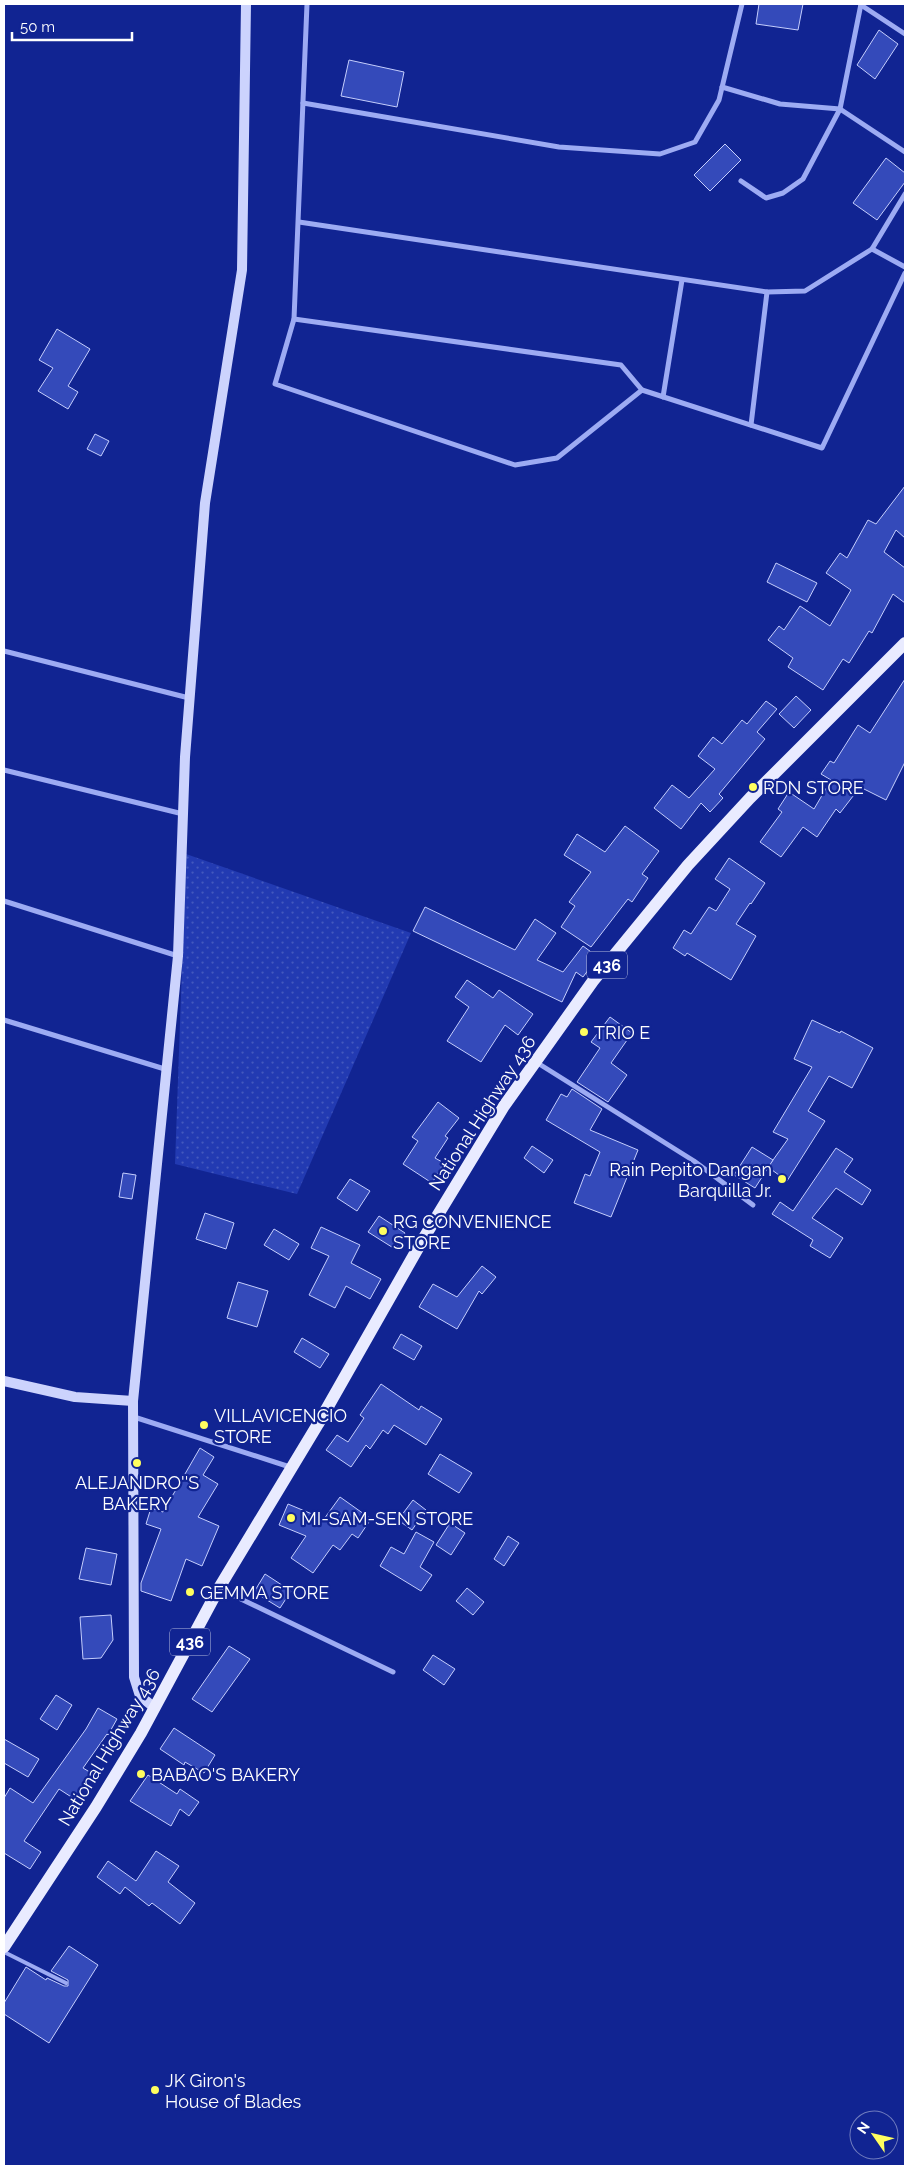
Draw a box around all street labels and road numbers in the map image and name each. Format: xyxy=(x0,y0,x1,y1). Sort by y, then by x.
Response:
road number: 436 xyxy=(587,952,627,978)
street label: National Highway 436 xyxy=(424,1032,540,1194)
road number: 436 xyxy=(170,1628,210,1655)
street label: National Highway 436 xyxy=(54,1664,164,1830)

